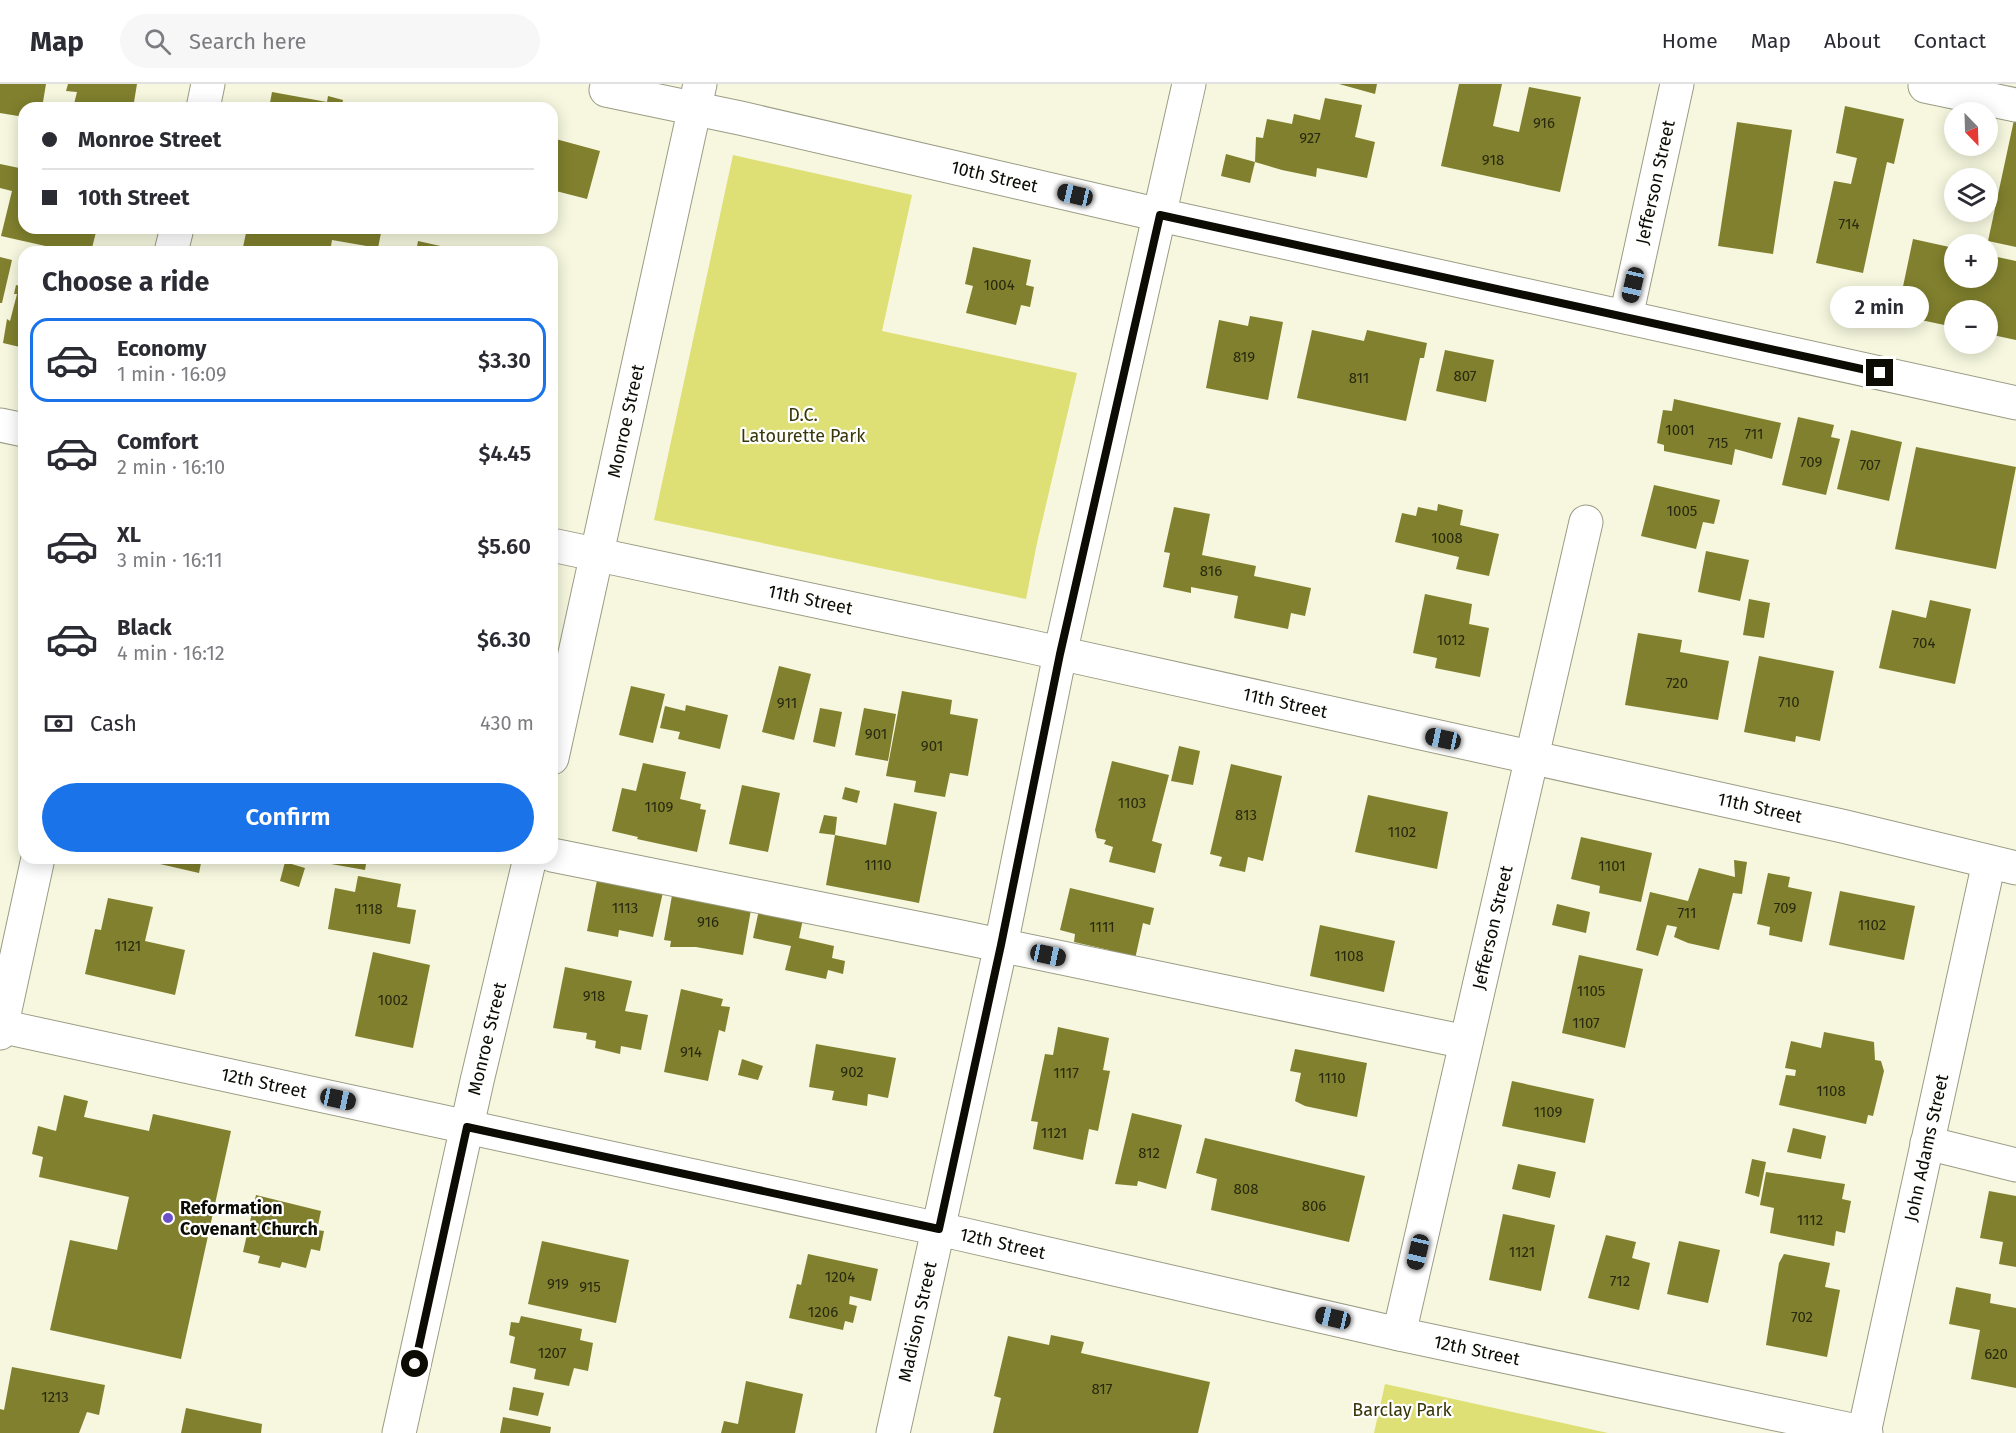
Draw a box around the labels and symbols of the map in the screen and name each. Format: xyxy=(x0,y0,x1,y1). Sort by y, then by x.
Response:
north arrow xyxy=(1944,102,1998,156)
house number: 916 xyxy=(1533,114,1555,132)
street label: Jefferson Street xyxy=(1631,117,1680,246)
house number: 927 xyxy=(1299,129,1321,147)
house number: 918 xyxy=(1482,151,1504,169)
street label: 10th Street xyxy=(949,156,1041,198)
car xyxy=(1055,182,1095,208)
house number: 714 xyxy=(1839,215,1859,233)
car xyxy=(1620,265,1646,305)
house number: 1004 xyxy=(983,276,1015,294)
callout: 2 min xyxy=(1830,286,1930,328)
house number: 819 xyxy=(1233,348,1255,366)
route end xyxy=(1866,359,1893,386)
street label: Monroe Street xyxy=(603,362,649,480)
house number: 807 xyxy=(1454,367,1477,385)
house number: 811 xyxy=(1349,369,1369,387)
park label: D.C. Latourette Park xyxy=(741,404,866,447)
house number: 1001 xyxy=(1665,421,1695,439)
house number: 711 xyxy=(1744,425,1764,443)
house number: 715 xyxy=(1708,434,1728,452)
house number: 709 xyxy=(1800,453,1822,471)
house number: 707 xyxy=(1859,456,1881,474)
house number: 1005 xyxy=(1667,502,1697,520)
house number: 1008 xyxy=(1431,529,1463,547)
house number: 816 xyxy=(1200,562,1222,580)
street label: 11th Street xyxy=(766,580,855,620)
house number: 1012 xyxy=(1437,631,1465,649)
house number: 704 xyxy=(1913,634,1935,652)
house number: 720 xyxy=(1666,674,1688,692)
street label: 11th Street xyxy=(1241,683,1330,723)
house number: 710 xyxy=(1778,693,1800,711)
house number: 911 xyxy=(777,694,797,712)
house number: 901 xyxy=(865,725,887,743)
car xyxy=(1424,726,1462,752)
house number: 901 xyxy=(921,737,943,755)
street label: 11th Street xyxy=(1715,788,1805,828)
house number: 1103 xyxy=(1118,794,1146,812)
house number: 1109 xyxy=(645,798,674,816)
house number: 813 xyxy=(1235,806,1257,824)
house number: 1102 xyxy=(1388,823,1416,841)
house number: 1110 xyxy=(864,856,892,874)
house number: 1101 xyxy=(1598,857,1626,875)
street label: Jefferson Street xyxy=(1468,863,1518,992)
house number: 1113 xyxy=(612,899,638,917)
house number: 709 xyxy=(1774,899,1796,917)
house number: 1118 xyxy=(355,900,383,918)
house number: 711 xyxy=(1677,904,1697,922)
house number: 916 xyxy=(697,913,719,931)
house number: 1102 xyxy=(1858,916,1886,934)
house number: 1111 xyxy=(1089,918,1115,936)
house number: 1121 xyxy=(115,937,141,955)
car xyxy=(1029,942,1067,968)
house number: 1108 xyxy=(1334,947,1364,965)
street label: Monroe Street xyxy=(463,980,511,1097)
house number: 1105 xyxy=(1577,982,1605,1000)
house number: 918 xyxy=(583,987,605,1005)
house number: 1002 xyxy=(378,991,408,1009)
house number: 1107 xyxy=(1572,1014,1600,1032)
house number: 914 xyxy=(680,1043,702,1061)
street label: 12th Street xyxy=(219,1063,309,1103)
house number: 902 xyxy=(840,1063,864,1081)
house number: 1117 xyxy=(1053,1064,1079,1082)
house number: 1110 xyxy=(1318,1069,1346,1087)
street label: John Adams Street xyxy=(1900,1072,1953,1224)
house number: 1108 xyxy=(1816,1082,1846,1100)
car xyxy=(319,1086,357,1112)
house number: 1109 xyxy=(1534,1103,1563,1121)
house number: 1121 xyxy=(1041,1124,1067,1142)
house number: 812 xyxy=(1138,1144,1160,1162)
house number: 808 xyxy=(1234,1180,1258,1198)
place label: Reformation Covenant Church xyxy=(180,1197,318,1240)
house number: 806 xyxy=(1302,1197,1326,1215)
marker: Reformation Covenant Church xyxy=(161,1211,175,1225)
house number: 1112 xyxy=(1797,1211,1823,1229)
street label: 12th Street xyxy=(958,1223,1048,1264)
car xyxy=(1405,1232,1431,1272)
house number: 1121 xyxy=(1509,1243,1535,1261)
street label: Madison Street xyxy=(894,1259,942,1384)
house number: 1204 xyxy=(825,1268,855,1286)
house number: 712 xyxy=(1610,1272,1630,1290)
house number: 919 xyxy=(547,1275,569,1293)
house number: 915 xyxy=(579,1278,601,1296)
house number: 1206 xyxy=(808,1303,838,1321)
car xyxy=(1313,1305,1353,1331)
house number: 702 xyxy=(1791,1308,1813,1326)
street label: 12th Street xyxy=(1432,1331,1522,1370)
house number: 1207 xyxy=(538,1344,567,1362)
house number: 620 xyxy=(1984,1345,2008,1363)
route start xyxy=(401,1350,428,1377)
house number: 817 xyxy=(1092,1380,1113,1398)
house number: 1213 xyxy=(41,1388,69,1406)
park label: Barclay Park xyxy=(1352,1399,1453,1421)

